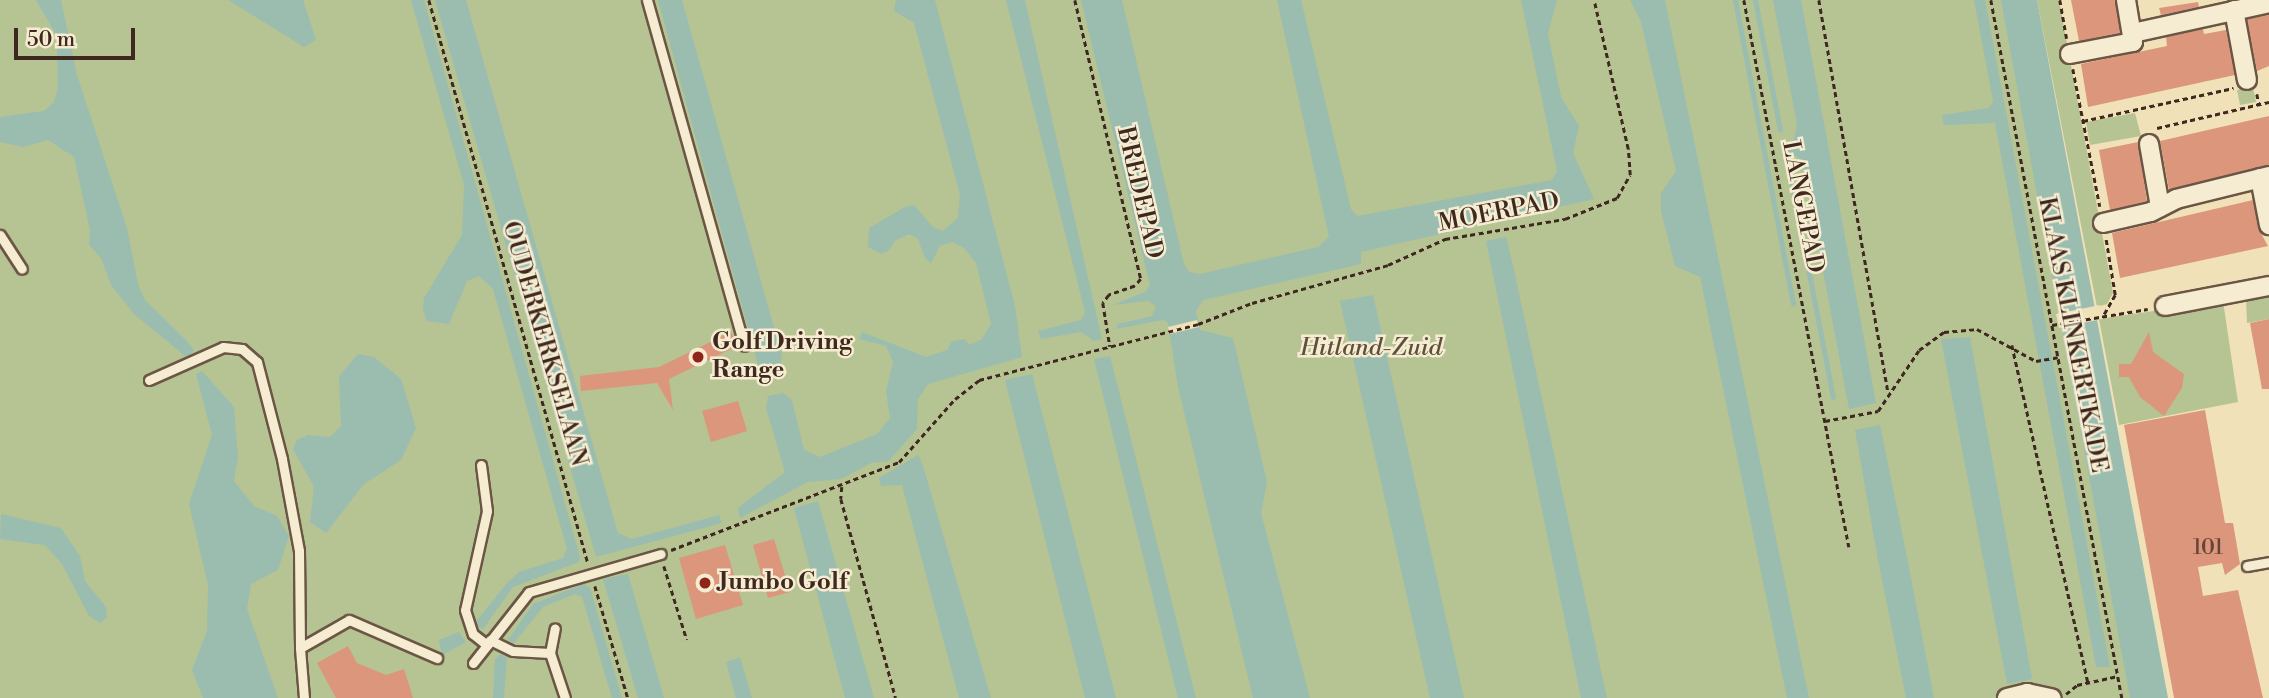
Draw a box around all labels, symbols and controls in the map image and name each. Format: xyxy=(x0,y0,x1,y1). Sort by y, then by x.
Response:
scale bar xyxy=(18,14,138,58)
text: 50 m xyxy=(27,27,75,53)
street label: BREDEPAD xyxy=(1110,124,1168,262)
street label: LANGEPAD xyxy=(1775,138,1829,276)
street label: MOERPAD xyxy=(1436,187,1562,239)
street label: KLAAS KLINKERTKADE xyxy=(2031,195,2113,475)
street label: OUDERKERKSELAAN xyxy=(495,218,593,470)
place label: Golf Driving Range xyxy=(712,329,852,385)
park label: Hitland-Zuid xyxy=(1300,335,1442,363)
marker: Golf Driving Range xyxy=(690,349,706,365)
house number: 101 xyxy=(2193,535,2223,561)
place label: Jumbo Golf xyxy=(719,569,847,597)
marker: Jumbo Golf xyxy=(697,575,713,591)

